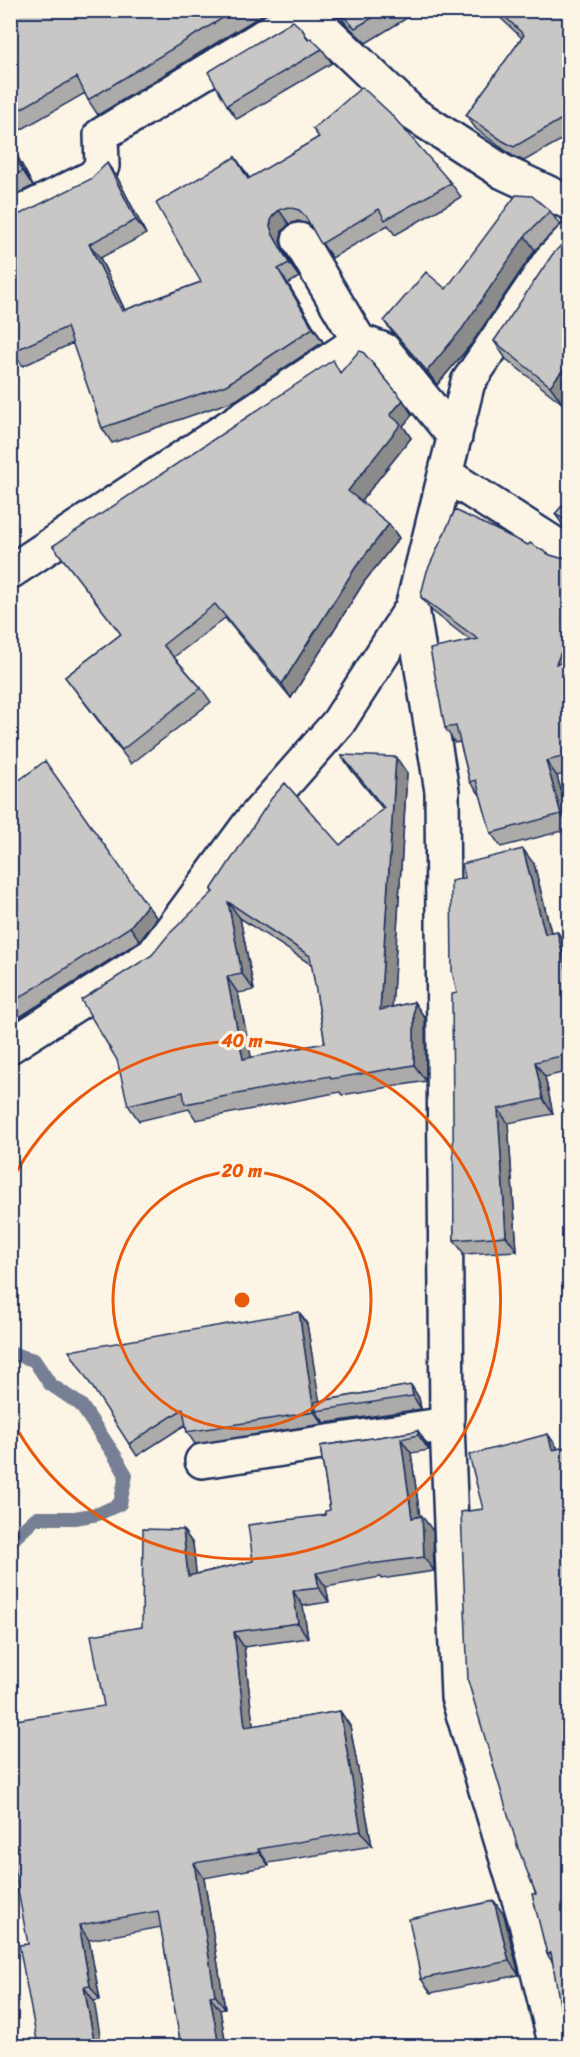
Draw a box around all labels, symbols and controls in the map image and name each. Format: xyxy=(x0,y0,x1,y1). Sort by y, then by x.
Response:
text: 40 m xyxy=(220,1025,263,1057)
text: 20 m xyxy=(221,1155,262,1187)
centre of rings xyxy=(232,1290,252,1310)

